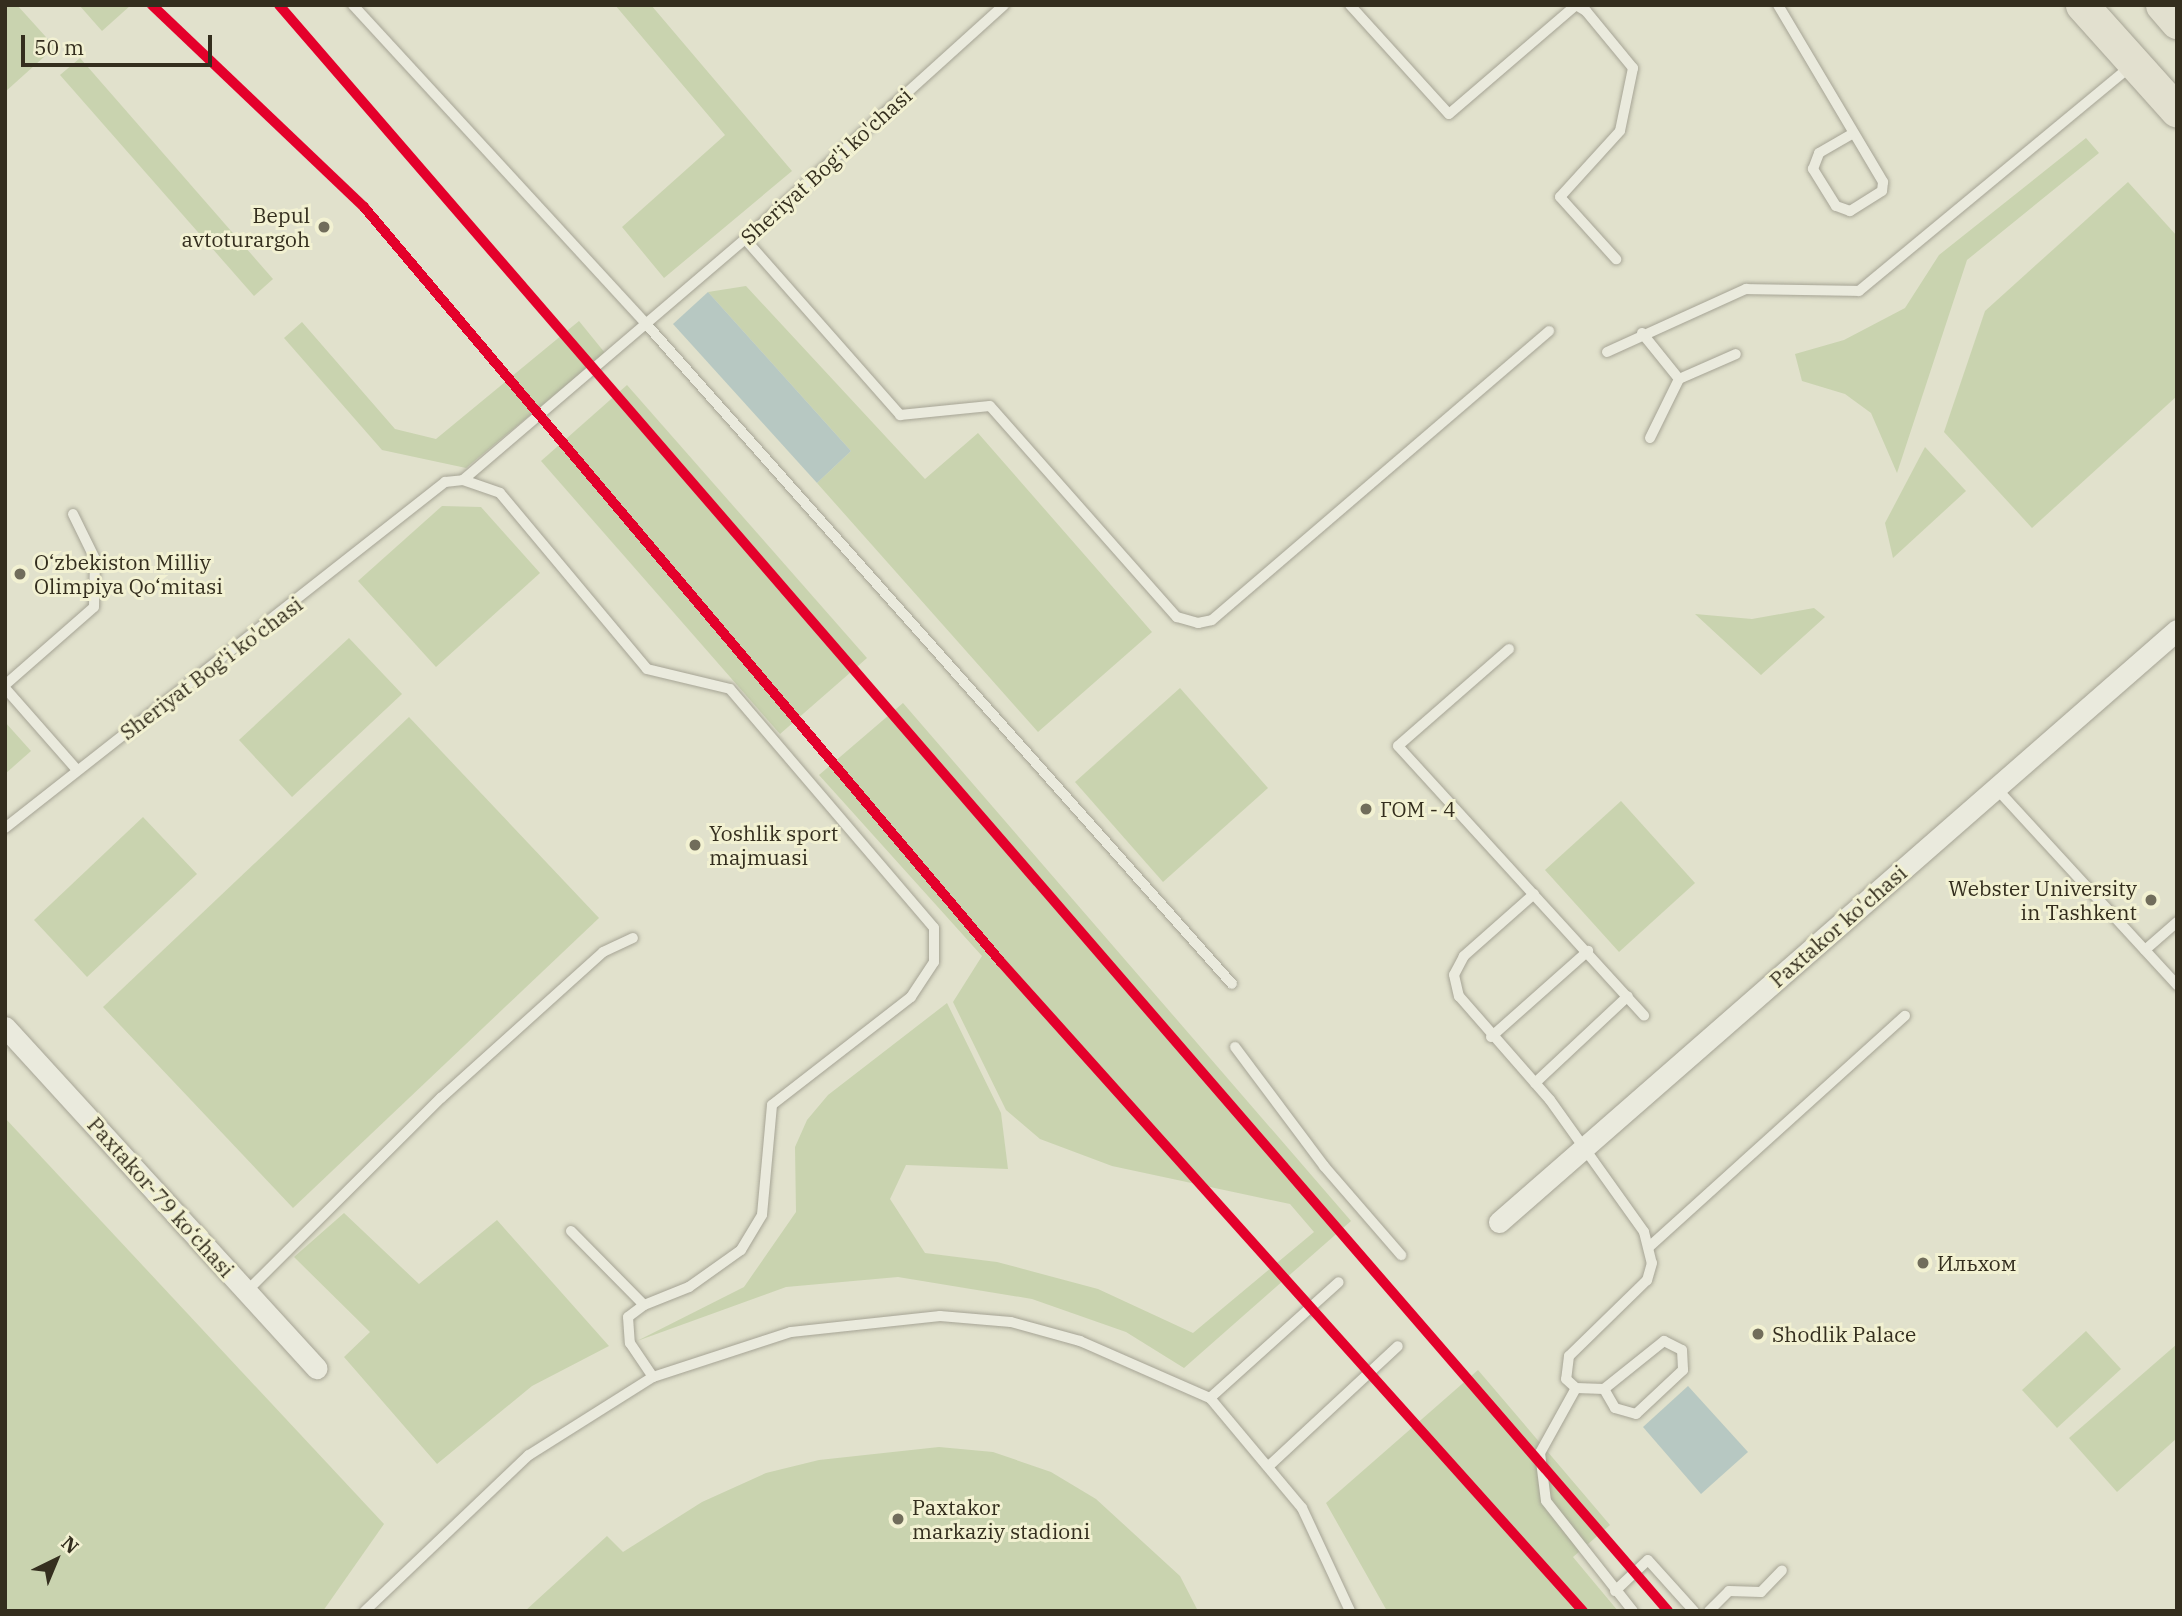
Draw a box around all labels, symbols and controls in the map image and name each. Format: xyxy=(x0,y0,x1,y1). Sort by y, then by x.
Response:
scale bar xyxy=(24,21,215,65)
text: 50 m xyxy=(34,33,84,61)
street label: Sheriyat Bog'i ko'chasi xyxy=(735,82,917,250)
place label: Bepul avtoturargoh xyxy=(182,202,310,252)
marker: Bepul avtoturargoh xyxy=(316,219,332,235)
place label: O‘zbekiston Milliy Olimpiya Qo‘mitasi xyxy=(34,549,223,599)
marker: O‘zbekiston Milliy Olimpiya Qo‘mitasi xyxy=(12,566,28,582)
street label: Sheriyat Bog'i ko'chasi xyxy=(115,591,307,745)
place label: ГОМ - 4 xyxy=(1380,796,1456,822)
marker: ГОМ - 4 xyxy=(1358,801,1374,817)
place label: Yoshlik sport majmuasi xyxy=(709,820,838,870)
marker: Yoshlik sport majmuasi xyxy=(687,837,703,853)
street label: Paxtakor ko'chasi xyxy=(1764,860,1912,992)
place label: Webster University in Tashkent xyxy=(1948,875,2137,925)
marker: Webster University in Tashkent xyxy=(2143,892,2159,908)
street label: Paxtakor-79 ko‘chasi xyxy=(83,1112,239,1282)
place label: Ильхом xyxy=(1937,1250,2016,1276)
marker: Ильхом xyxy=(1915,1255,1931,1271)
place label: Shodlik Palace xyxy=(1772,1321,1916,1347)
marker: Shodlik Palace xyxy=(1750,1326,1766,1342)
place label: Paxtakor markaziy stadioni xyxy=(912,1494,1090,1544)
marker: Paxtakor markaziy stadioni xyxy=(890,1511,906,1527)
north arrow xyxy=(21,1525,91,1595)
text: N xyxy=(57,1531,84,1559)

